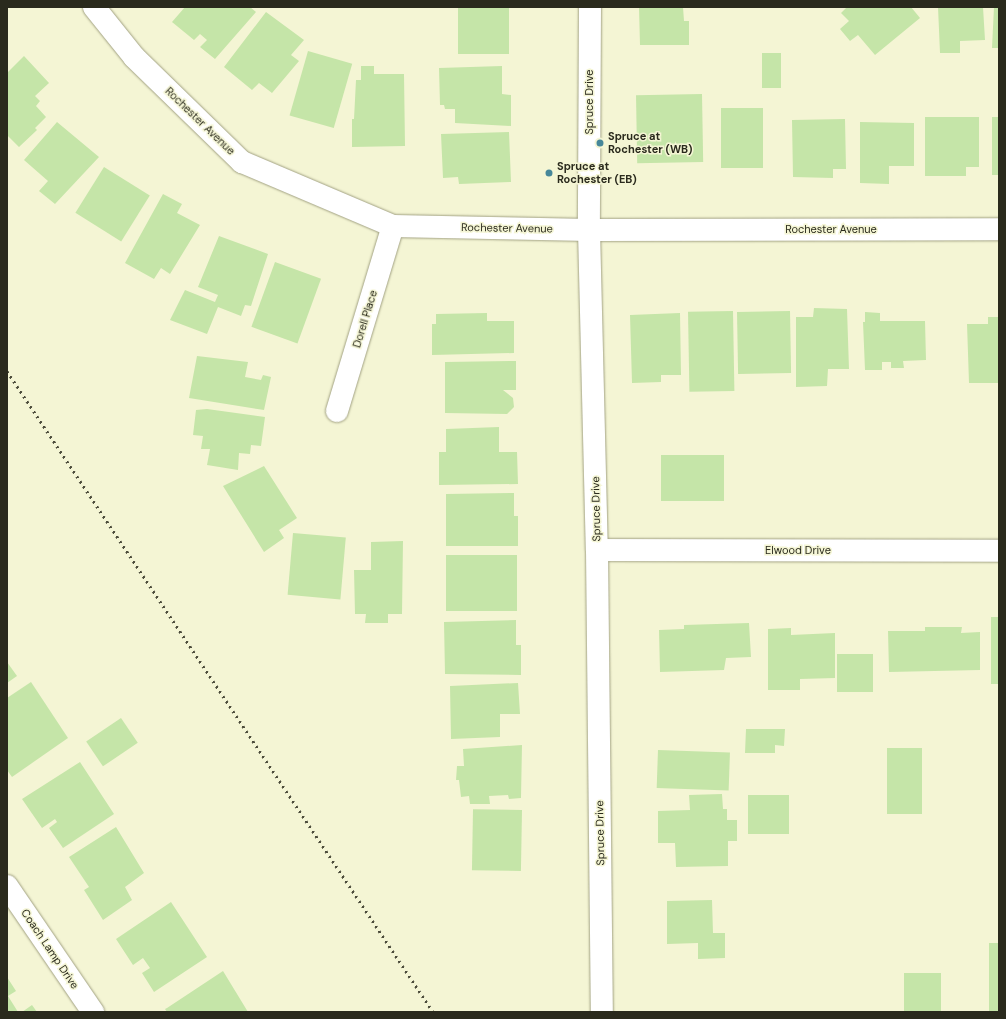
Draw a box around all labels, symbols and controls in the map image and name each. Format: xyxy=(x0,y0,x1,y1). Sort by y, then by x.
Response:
street label: Spruce Drive xyxy=(582,69,596,135)
street label: Rochester Avenue xyxy=(162,84,238,158)
place label: Spruce at Rochester (WB) xyxy=(608,130,693,156)
marker: Spruce at Rochester (WB) xyxy=(595,138,605,148)
place label: Spruce at Rochester (EB) xyxy=(557,160,637,186)
marker: Spruce at Rochester (EB) xyxy=(544,168,554,178)
street label: Rochester Avenue xyxy=(461,221,553,235)
street label: Rochester Avenue xyxy=(785,222,877,236)
street label: Dorell Place xyxy=(350,289,380,349)
street label: Spruce Drive xyxy=(589,476,603,542)
street label: Elwood Drive xyxy=(765,543,831,557)
street label: Spruce Drive xyxy=(593,800,607,866)
street label: Coach Lamp Drive xyxy=(18,907,82,991)

